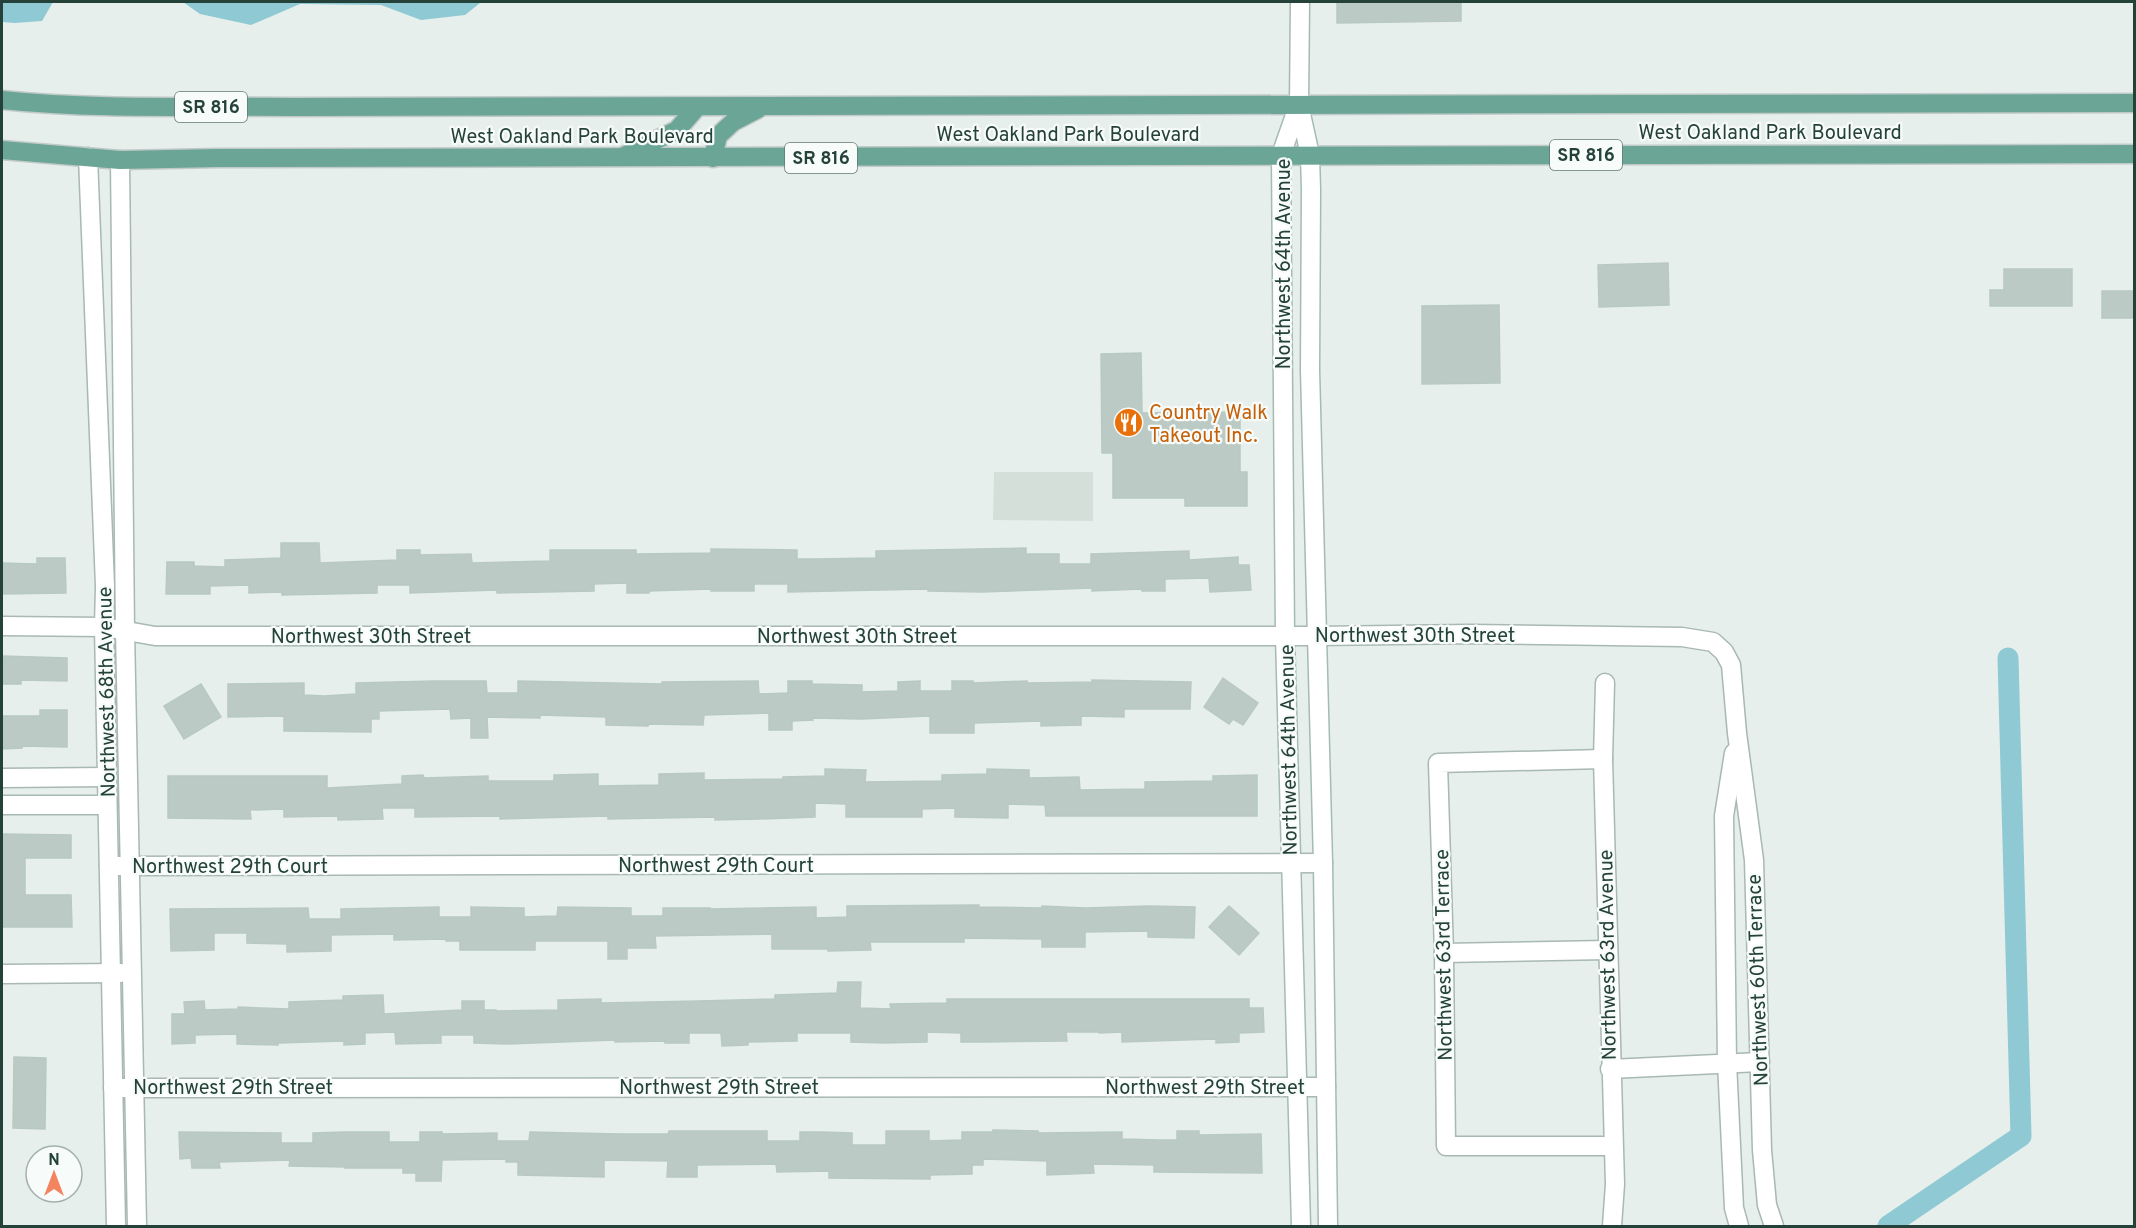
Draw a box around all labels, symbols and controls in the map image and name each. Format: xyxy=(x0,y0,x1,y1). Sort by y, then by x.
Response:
road number: SR 816 xyxy=(175,92,247,122)
street label: West Oakland Park Boulevard xyxy=(1638,121,1902,147)
street label: West Oakland Park Boulevard xyxy=(936,123,1200,149)
street label: West Oakland Park Boulevard xyxy=(450,125,714,151)
road number: SR 816 xyxy=(1550,140,1622,170)
road number: SR 816 xyxy=(785,143,857,173)
street label: Northwest 64th Avenue xyxy=(1272,158,1298,370)
place label: Country Walk Takeout Inc. xyxy=(1149,401,1268,450)
restaurant icon: Country Walk Takeout Inc. xyxy=(1112,407,1144,439)
street label: Northwest 68th Avenue xyxy=(93,586,123,797)
street label: Northwest 30th Street xyxy=(1315,624,1515,650)
street label: Northwest 30th Street xyxy=(271,625,471,651)
street label: Northwest 30th Street xyxy=(757,625,957,651)
street label: Northwest 64th Avenue xyxy=(1275,644,1305,856)
street label: Northwest 63rd Terrace xyxy=(1430,849,1460,1061)
street label: Northwest 63rd Avenue xyxy=(1594,849,1624,1061)
street label: Northwest 29th Court xyxy=(618,854,814,880)
street label: Northwest 29th Court xyxy=(132,855,328,881)
street label: Northwest 60th Terrace xyxy=(1742,873,1776,1087)
street label: Northwest 29th Street xyxy=(133,1076,333,1102)
street label: Northwest 29th Street xyxy=(619,1076,819,1102)
street label: Northwest 29th Street xyxy=(1105,1076,1305,1102)
north arrow xyxy=(24,1144,84,1204)
text: N xyxy=(48,1151,60,1171)

